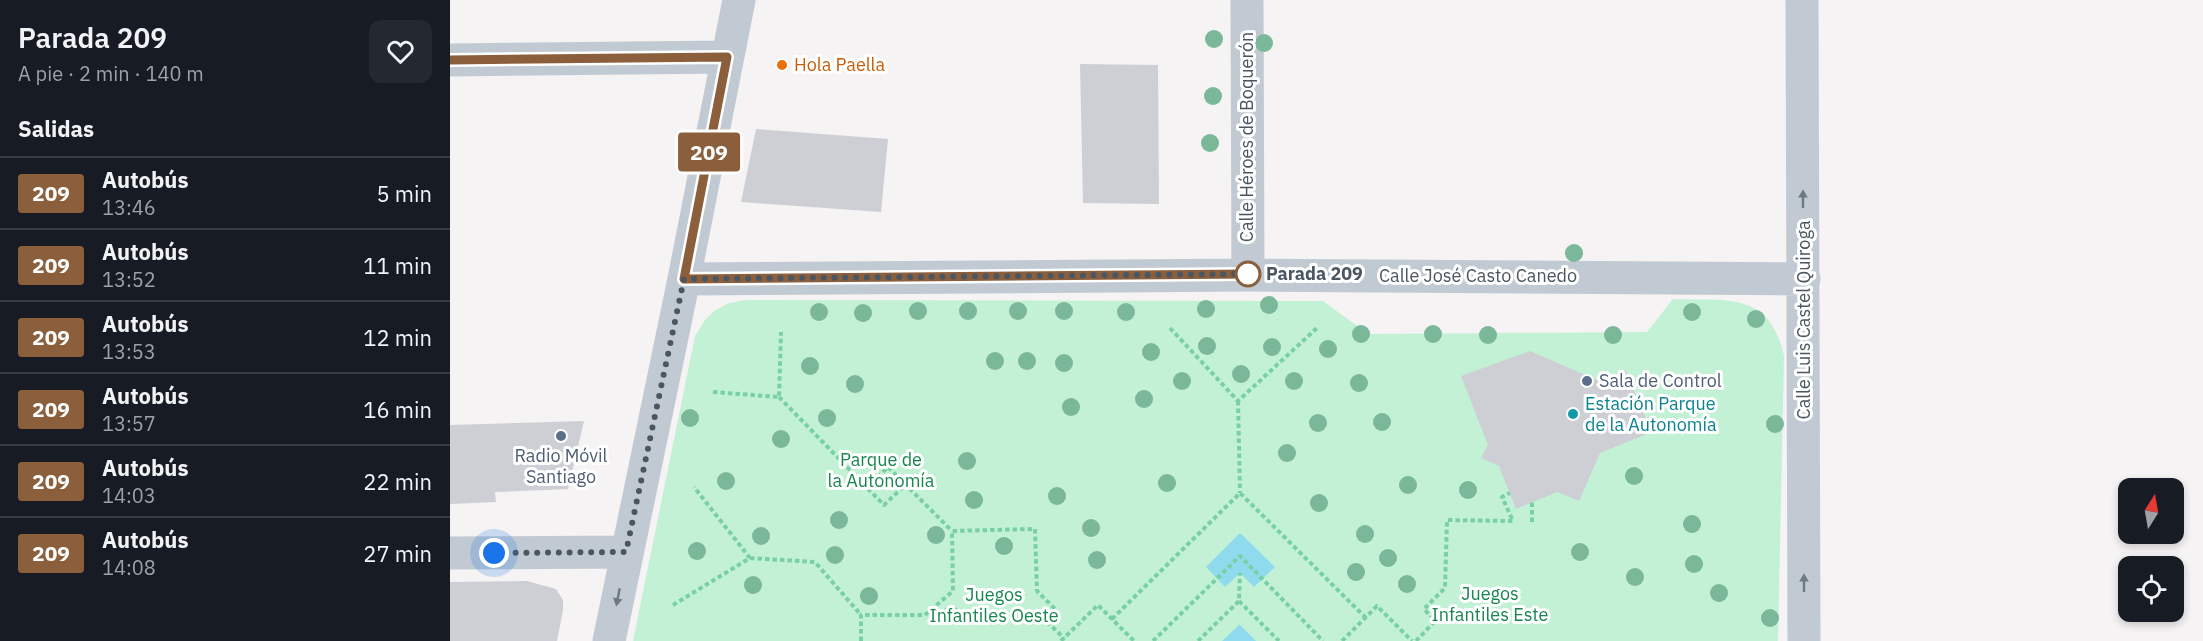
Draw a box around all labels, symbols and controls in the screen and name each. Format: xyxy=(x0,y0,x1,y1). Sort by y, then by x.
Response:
text: Parada 209 xyxy=(18,19,167,56)
button: heart xyxy=(369,20,432,83)
street label: Calle Héroes de Boquerón xyxy=(1235,32,1258,242)
place label: Hola Paella xyxy=(794,53,885,76)
marker: Hola Paella xyxy=(775,58,789,72)
text: A pie · 2 min · 140 m xyxy=(18,60,204,87)
text: Salidas xyxy=(18,114,94,143)
line badge: 209 xyxy=(674,132,744,172)
text: 209 xyxy=(690,138,728,166)
text: Autobús xyxy=(102,165,189,194)
text: 209 xyxy=(32,179,70,207)
text: 5 min xyxy=(376,179,432,208)
one-way arrow xyxy=(1798,190,1808,209)
text: 13:46 xyxy=(102,194,156,221)
street label: Calle Luis Castel Quiroga xyxy=(1792,220,1815,420)
text: Autobús xyxy=(102,237,189,266)
text: 209 xyxy=(32,251,70,279)
text: 11 min xyxy=(363,251,432,280)
marker: Parada 209 xyxy=(1235,261,1261,287)
place label: Parada 209 xyxy=(1266,262,1363,285)
street label: Calle José Casto Canedo xyxy=(1379,264,1577,287)
text: 13:52 xyxy=(102,266,156,293)
text: Autobús xyxy=(102,309,189,338)
text: 209 xyxy=(32,323,70,351)
text: 12 min xyxy=(363,323,432,352)
text: 13:53 xyxy=(102,338,156,365)
place label: Sala de Control xyxy=(1599,369,1722,392)
marker: Sala de Control xyxy=(1580,374,1594,388)
text: Autobús xyxy=(102,381,189,410)
place label: Estación Parque de la Autonomía xyxy=(1585,392,1717,436)
text: 209 xyxy=(32,395,70,423)
text: 16 min xyxy=(363,395,432,424)
marker: Estación Parque de la Autonomía xyxy=(1566,407,1580,421)
text: 13:57 xyxy=(102,410,156,437)
marker: Radio Móvil Santiago xyxy=(554,429,568,443)
place label: Radio Móvil Santiago xyxy=(514,444,608,488)
park label: Parque de la Autonomía xyxy=(828,448,935,492)
text: Autobús xyxy=(102,453,189,482)
text: 209 xyxy=(32,467,70,495)
text: 22 min xyxy=(363,467,432,496)
north arrow xyxy=(2118,478,2184,544)
map controls xyxy=(2118,478,2184,622)
text: 14:03 xyxy=(102,482,156,509)
text: Autobús xyxy=(102,525,189,554)
your location xyxy=(479,538,509,568)
text: 209 xyxy=(32,539,70,567)
text: 27 min xyxy=(363,539,432,568)
text: 14:08 xyxy=(102,554,156,581)
button: locate xyxy=(2118,556,2184,622)
one-way arrow xyxy=(1799,573,1809,592)
park label: Juegos Infantiles Este xyxy=(1432,582,1549,626)
park label: Juegos Infantiles Oeste xyxy=(929,583,1059,627)
one-way arrow xyxy=(613,587,622,606)

